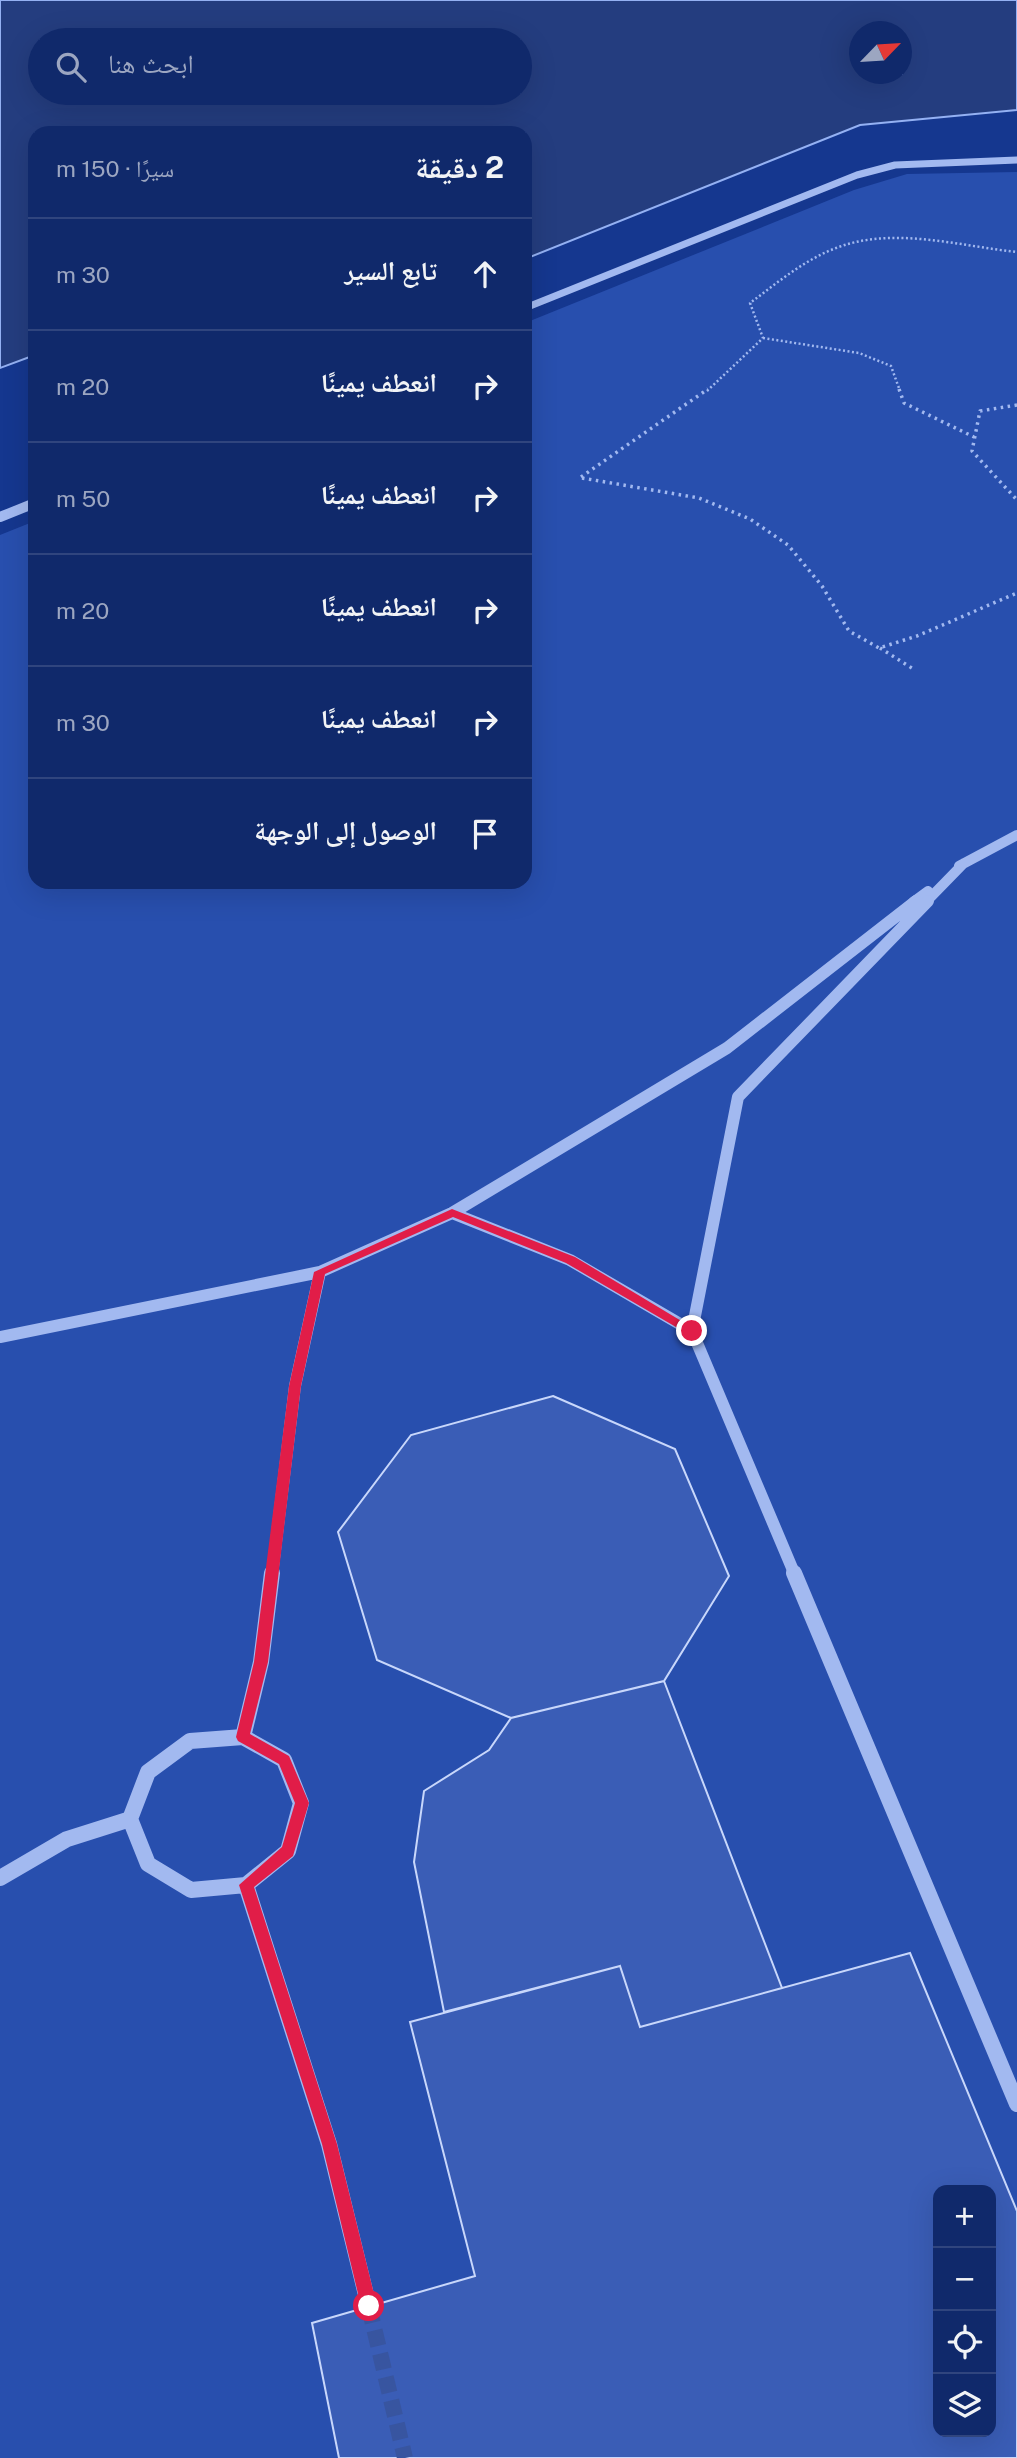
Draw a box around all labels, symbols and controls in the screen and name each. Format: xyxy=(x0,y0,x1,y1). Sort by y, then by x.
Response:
north arrow xyxy=(849,21,912,84)
search box xyxy=(28,28,532,105)
icon: search xyxy=(52,48,90,86)
text: ابحث هنا xyxy=(108,48,194,79)
text: 2 دقيقة xyxy=(415,149,504,185)
text: سيرًا · 150 m xyxy=(56,155,174,182)
text: تابع السير xyxy=(344,255,437,286)
icon: ahead xyxy=(466,255,504,293)
text: 30 m xyxy=(56,261,110,288)
text: انعطف يمينًا xyxy=(321,367,437,398)
icon: right xyxy=(466,367,504,405)
text: 20 m xyxy=(56,373,109,400)
text: انعطف يمينًا xyxy=(321,479,437,510)
icon: right xyxy=(466,479,504,517)
text: 50 m xyxy=(56,485,110,512)
text: انعطف يمينًا xyxy=(321,591,437,622)
icon: right xyxy=(466,591,504,629)
text: 20 m xyxy=(56,597,109,624)
text: انعطف يمينًا xyxy=(321,703,437,734)
icon: right xyxy=(466,703,504,741)
text: 30 m xyxy=(56,709,110,736)
text: الوصول إلى الوجهة xyxy=(254,815,437,846)
icon: arrive xyxy=(466,815,504,853)
route end xyxy=(676,1315,707,1346)
map controls xyxy=(933,2185,996,2437)
button: + xyxy=(933,2185,996,2248)
button: − xyxy=(933,2248,996,2311)
route start xyxy=(353,2290,384,2321)
button: locate xyxy=(933,2311,996,2374)
button: layers xyxy=(933,2374,996,2437)

